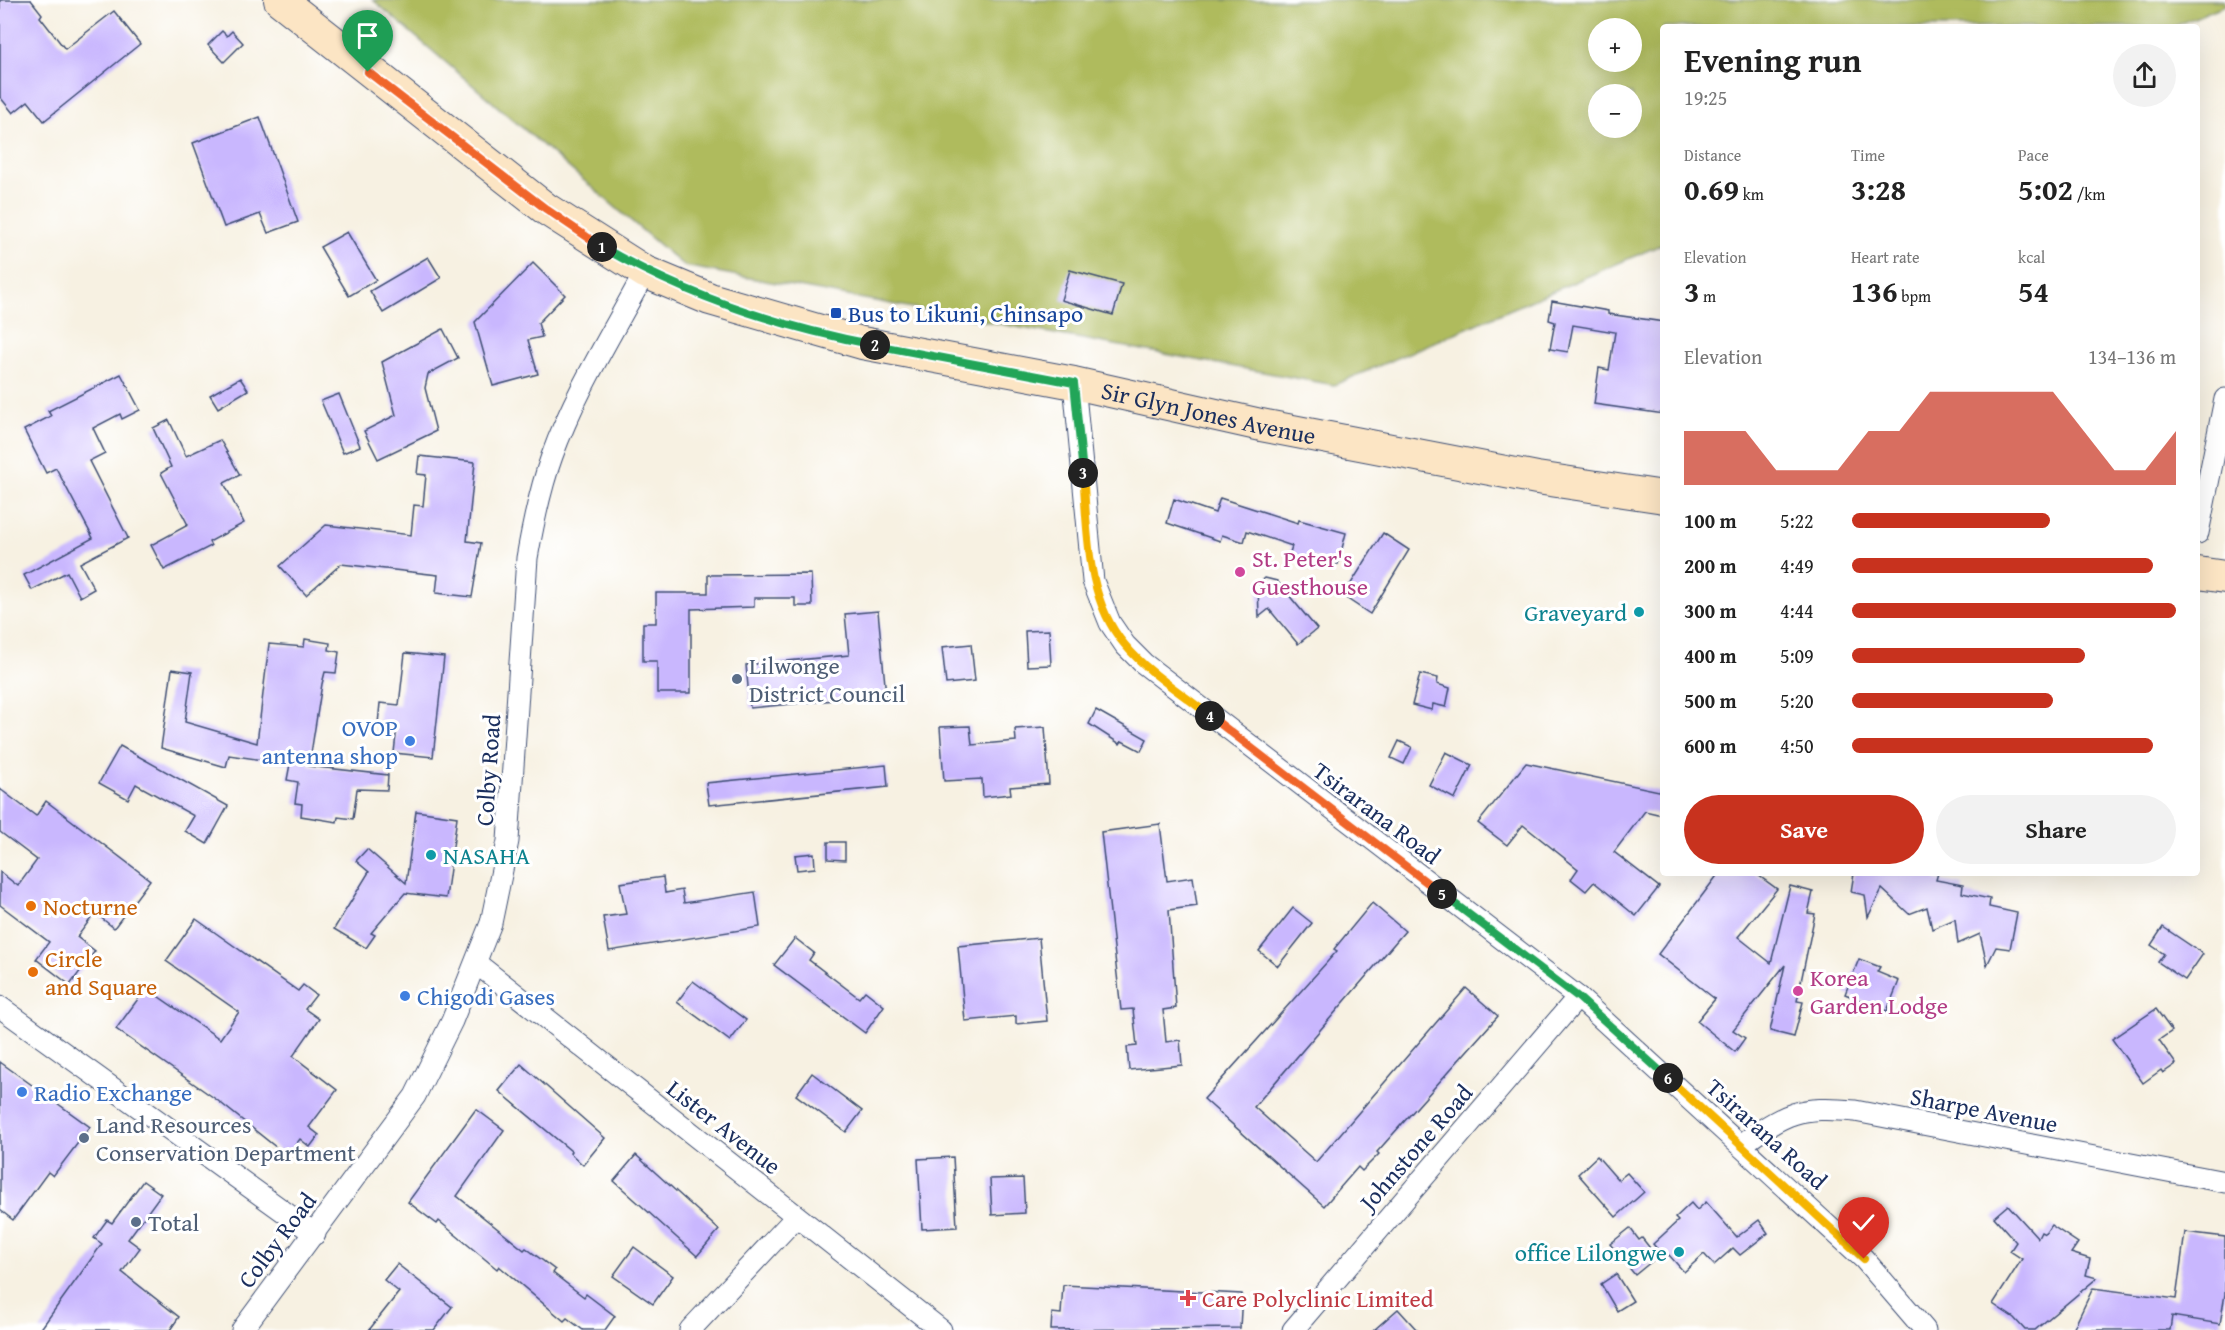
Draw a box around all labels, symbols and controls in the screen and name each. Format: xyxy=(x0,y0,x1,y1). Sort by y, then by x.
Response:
pin xyxy=(342,10,393,72)
map controls xyxy=(1588,18,1642,138)
button: + xyxy=(1588,18,1642,72)
icon: arrive xyxy=(351,19,384,52)
text: Evening run xyxy=(1684,36,1861,84)
button: share xyxy=(2113,44,2176,107)
text: 19:25 xyxy=(1684,83,1727,112)
button: − xyxy=(1588,84,1642,138)
text: Distance xyxy=(1684,143,1741,167)
text: Time xyxy=(1851,143,1885,167)
text: Pace xyxy=(2018,143,2049,167)
text: 0.69 xyxy=(1684,167,1739,211)
text: 3:28 xyxy=(1851,167,1906,211)
text: 5:02 xyxy=(2018,167,2073,211)
text: km xyxy=(1739,182,1764,206)
text: /km xyxy=(2073,182,2105,206)
pin: 1 xyxy=(587,232,617,262)
text: 1 xyxy=(598,235,606,259)
text: Elevation xyxy=(1684,245,1747,269)
text: Heart rate xyxy=(1851,245,1920,269)
text: kcal xyxy=(2018,245,2045,269)
text: 3 xyxy=(1684,269,1700,313)
text: 136 xyxy=(1851,269,1898,313)
text: 54 xyxy=(2018,269,2049,313)
text: m xyxy=(1700,284,1716,308)
text: bpm xyxy=(1898,284,1931,308)
place label: Bus to Likuni, Chinsapo xyxy=(848,296,1083,331)
marker: Bus to Likuni, Chinsapo xyxy=(829,306,843,320)
pin: 2 xyxy=(860,330,890,360)
text: 2 xyxy=(871,333,879,357)
text: Elevation xyxy=(1684,342,1762,371)
text: 134–136 m xyxy=(2088,342,2176,371)
street label: Sir Glyn Jones Avenue xyxy=(1098,372,1319,453)
pin: 3 xyxy=(1068,458,1098,488)
text: 3 xyxy=(1079,461,1087,485)
text: 100 m xyxy=(1684,506,1737,535)
text: 5:22 xyxy=(1780,506,1814,535)
place label: St. Peter's Guesthouse xyxy=(1252,541,1368,604)
text: 200 m xyxy=(1684,551,1737,580)
text: 4:49 xyxy=(1780,551,1814,580)
marker: St. Peter's Guesthouse xyxy=(1233,565,1247,579)
place label: Graveyard xyxy=(1524,595,1627,630)
text: 300 m xyxy=(1684,596,1737,625)
text: 4:44 xyxy=(1780,596,1814,625)
marker: Graveyard xyxy=(1632,605,1646,619)
text: 400 m xyxy=(1684,641,1737,670)
text: 5:09 xyxy=(1780,641,1814,670)
place label: Lilwonge District Council xyxy=(749,648,905,711)
marker: Lilwonge District Council xyxy=(730,672,744,686)
text: 500 m xyxy=(1684,686,1737,715)
text: 5:20 xyxy=(1780,686,1814,715)
pin: 4 xyxy=(1195,701,1225,731)
text: 4 xyxy=(1206,704,1214,728)
place label: OVOP antenna shop xyxy=(262,710,398,773)
street label: Colby Road xyxy=(467,713,509,827)
text: 600 m xyxy=(1684,731,1737,760)
text: 4:50 xyxy=(1780,731,1814,760)
marker: OVOP antenna shop xyxy=(403,734,417,748)
street label: Tsirarana Road xyxy=(1306,753,1448,873)
button: Save xyxy=(1684,795,1924,864)
button: Share xyxy=(1936,795,2176,864)
place label: NASAHA xyxy=(443,838,530,873)
marker: NASAHA xyxy=(424,848,438,862)
pin: 5 xyxy=(1427,879,1457,909)
text: 5 xyxy=(1438,882,1446,906)
place label: Nocturne xyxy=(43,889,138,924)
marker: Nocturne xyxy=(24,899,38,913)
place label: Circle and Square xyxy=(45,941,157,1004)
place label: Korea Garden Lodge xyxy=(1810,960,1948,1023)
marker: Circle and Square xyxy=(26,965,40,979)
place label: Chigodi Gases xyxy=(417,979,555,1014)
marker: Korea Garden Lodge xyxy=(1791,984,1805,998)
marker: Chigodi Gases xyxy=(398,989,412,1003)
pin: 6 xyxy=(1653,1063,1683,1093)
text: 6 xyxy=(1664,1066,1672,1090)
street label: Tsirarana Road xyxy=(1699,1070,1835,1198)
street label: Lister Avenue xyxy=(659,1071,789,1183)
place label: Radio Exchange xyxy=(34,1075,192,1110)
street label: Johnstone Road xyxy=(1349,1076,1481,1220)
street label: Sharpe Avenue xyxy=(1907,1079,2061,1141)
marker: Radio Exchange xyxy=(15,1085,29,1099)
place label: Land Resources Conservation Department xyxy=(96,1107,356,1170)
marker: Land Resources Conservation Department xyxy=(77,1131,91,1145)
street label: Colby Road xyxy=(229,1185,325,1295)
pin xyxy=(1838,1197,1889,1259)
place label: Total xyxy=(148,1205,200,1240)
icon: check xyxy=(1847,1206,1880,1239)
marker: Total xyxy=(129,1215,143,1229)
place label: office Lilongwe xyxy=(1515,1235,1667,1270)
marker: office Lilongwe xyxy=(1672,1245,1686,1259)
place label: Care Polyclinic Limited xyxy=(1202,1281,1434,1316)
marker: Care Polyclinic Limited xyxy=(1179,1289,1197,1307)

